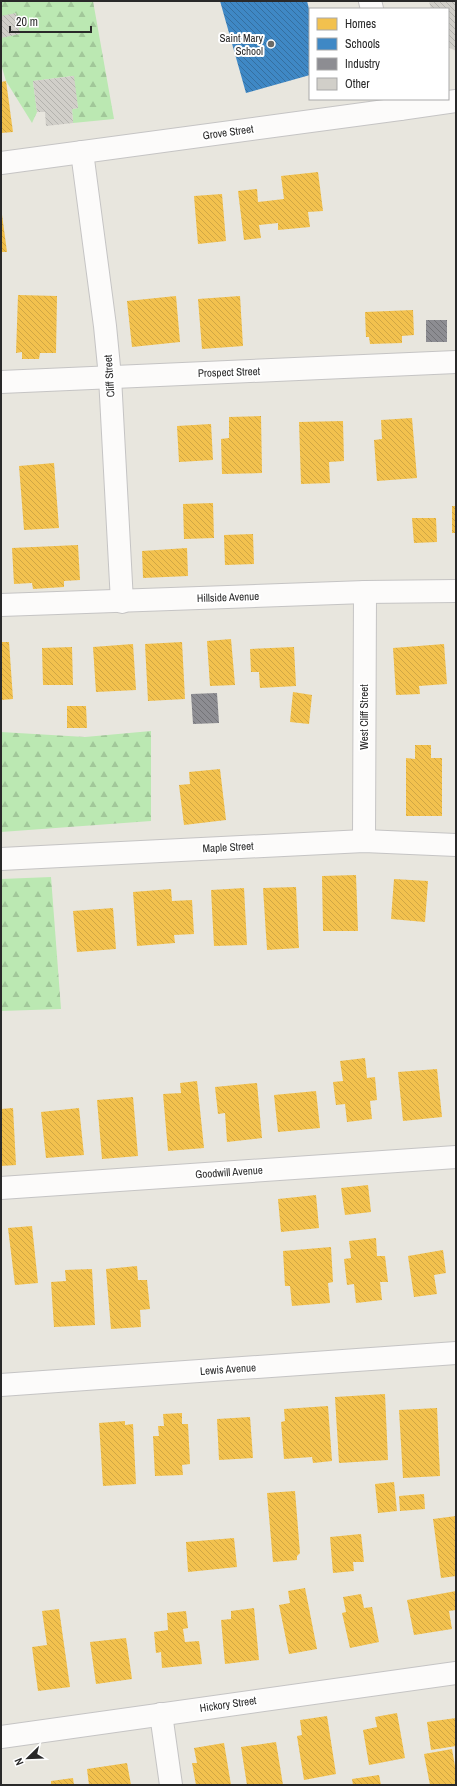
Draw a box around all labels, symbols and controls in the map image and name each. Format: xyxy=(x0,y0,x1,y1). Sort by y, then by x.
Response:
scale bar xyxy=(10,8,91,34)
legend xyxy=(309,8,449,100)
text: 20 m xyxy=(16,14,38,30)
text: Homes xyxy=(345,16,376,32)
place label: Saint Mary School xyxy=(219,31,263,58)
text: Schools xyxy=(345,36,380,52)
marker: Saint Mary School xyxy=(266,39,276,49)
text: Industry xyxy=(345,56,380,72)
text: Other xyxy=(345,76,370,92)
street label: Grove Street xyxy=(202,121,255,142)
street label: Cliff Street xyxy=(101,354,117,398)
street label: Prospect Street xyxy=(198,364,261,380)
street label: Hillside Avenue xyxy=(197,589,259,605)
street label: West Cliff Street xyxy=(357,684,371,750)
street label: Maple Street xyxy=(202,839,254,855)
street label: Goodwill Avenue xyxy=(195,1163,263,1181)
street label: Lewis Avenue xyxy=(200,1360,256,1378)
street label: Hickory Street xyxy=(199,1693,258,1715)
north arrow xyxy=(8,1738,48,1778)
text: N xyxy=(11,1756,27,1768)

